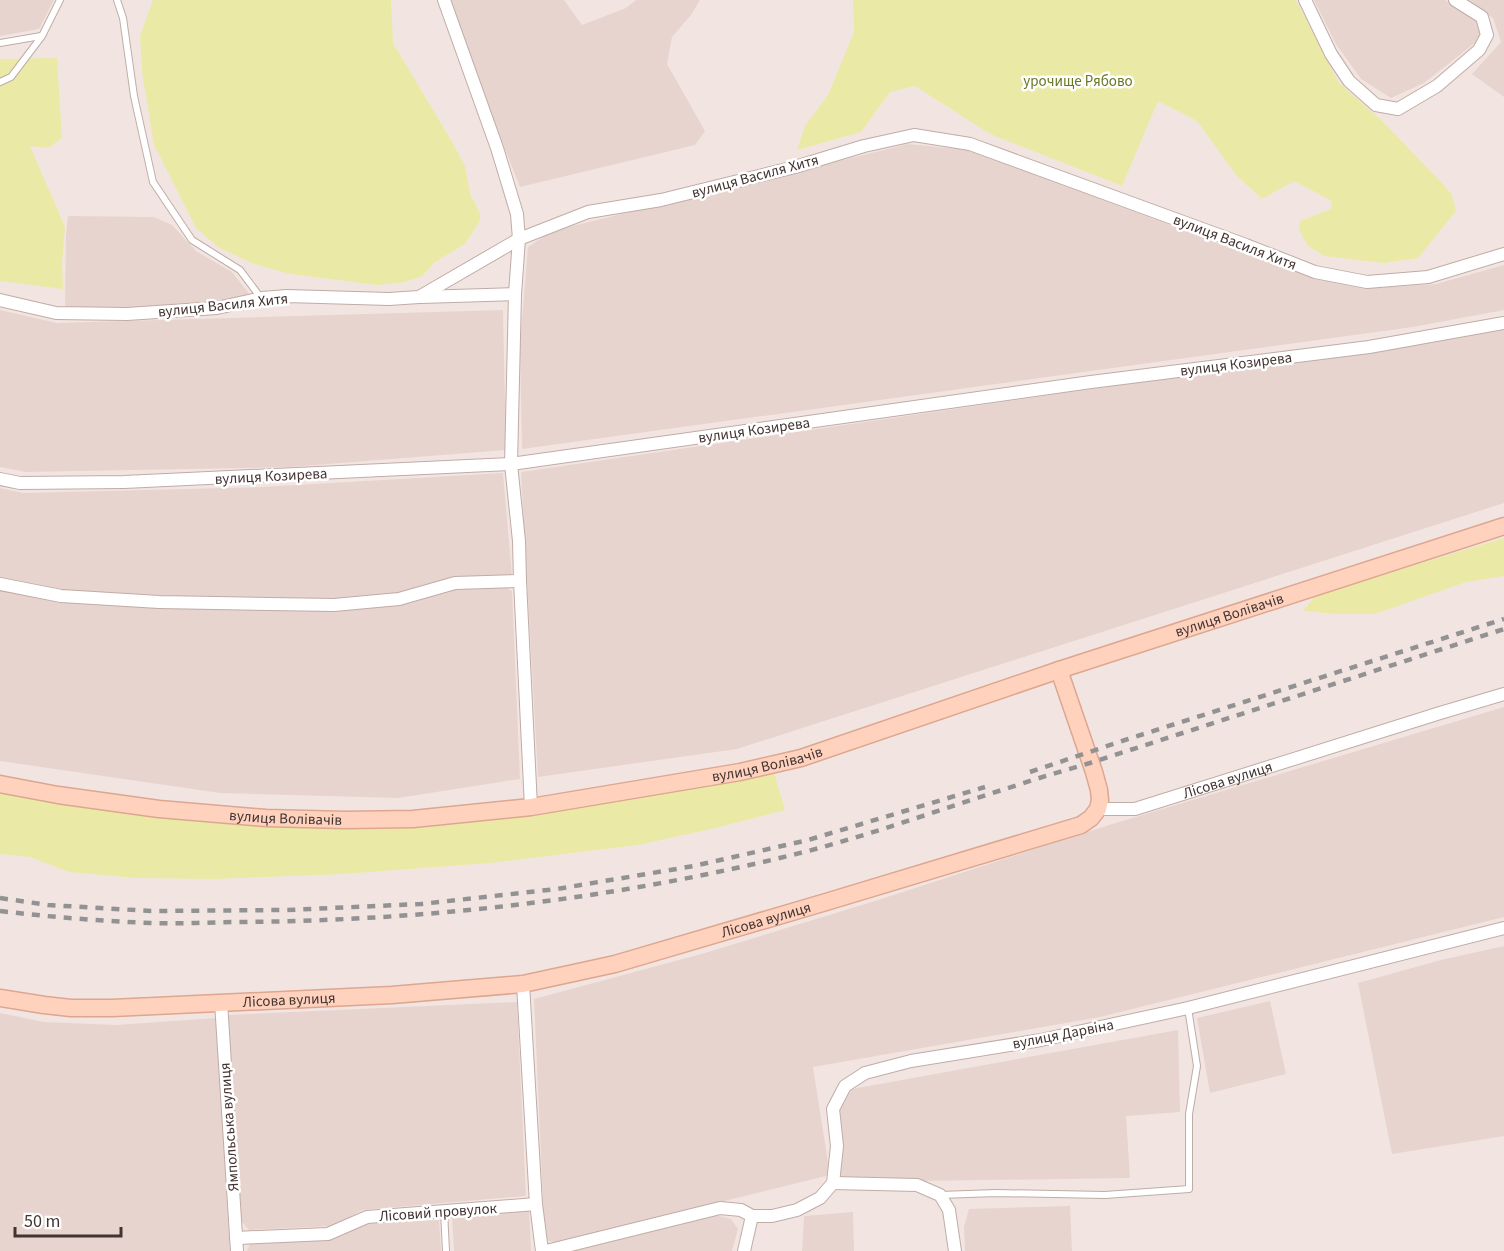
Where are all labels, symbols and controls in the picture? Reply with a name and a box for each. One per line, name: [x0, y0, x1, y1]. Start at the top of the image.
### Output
park label: урочище Рябово: [1023, 71, 1133, 92]
street label: вулиця Василя Хитя: [689, 149, 821, 204]
street label: вулиця Василя Хитя: [1170, 209, 1300, 276]
street label: вулиця Василя Хитя: [157, 288, 289, 323]
street label: вулиця Козирева: [1179, 347, 1293, 382]
street label: вулиця Козирева: [697, 412, 811, 449]
street label: вулиця Козирева: [214, 463, 328, 490]
street label: вулиця Волівачів: [1172, 588, 1287, 643]
street label: вулиця Волівачів: [710, 741, 826, 788]
street label: Лісова вулиця: [1180, 756, 1275, 804]
street label: вулиця Волівачів: [228, 805, 343, 831]
street label: Лісова вулиця: [719, 897, 814, 943]
street label: Лісова вулиця: [242, 988, 336, 1013]
street label: вулиця Дарвіна: [1011, 1014, 1116, 1055]
street label: Ямпольська вулиця: [215, 1062, 244, 1192]
street label: Лісовий провулок: [378, 1198, 498, 1227]
scale bar: [15, 1200, 122, 1238]
text: 50 m: [24, 1209, 60, 1234]

